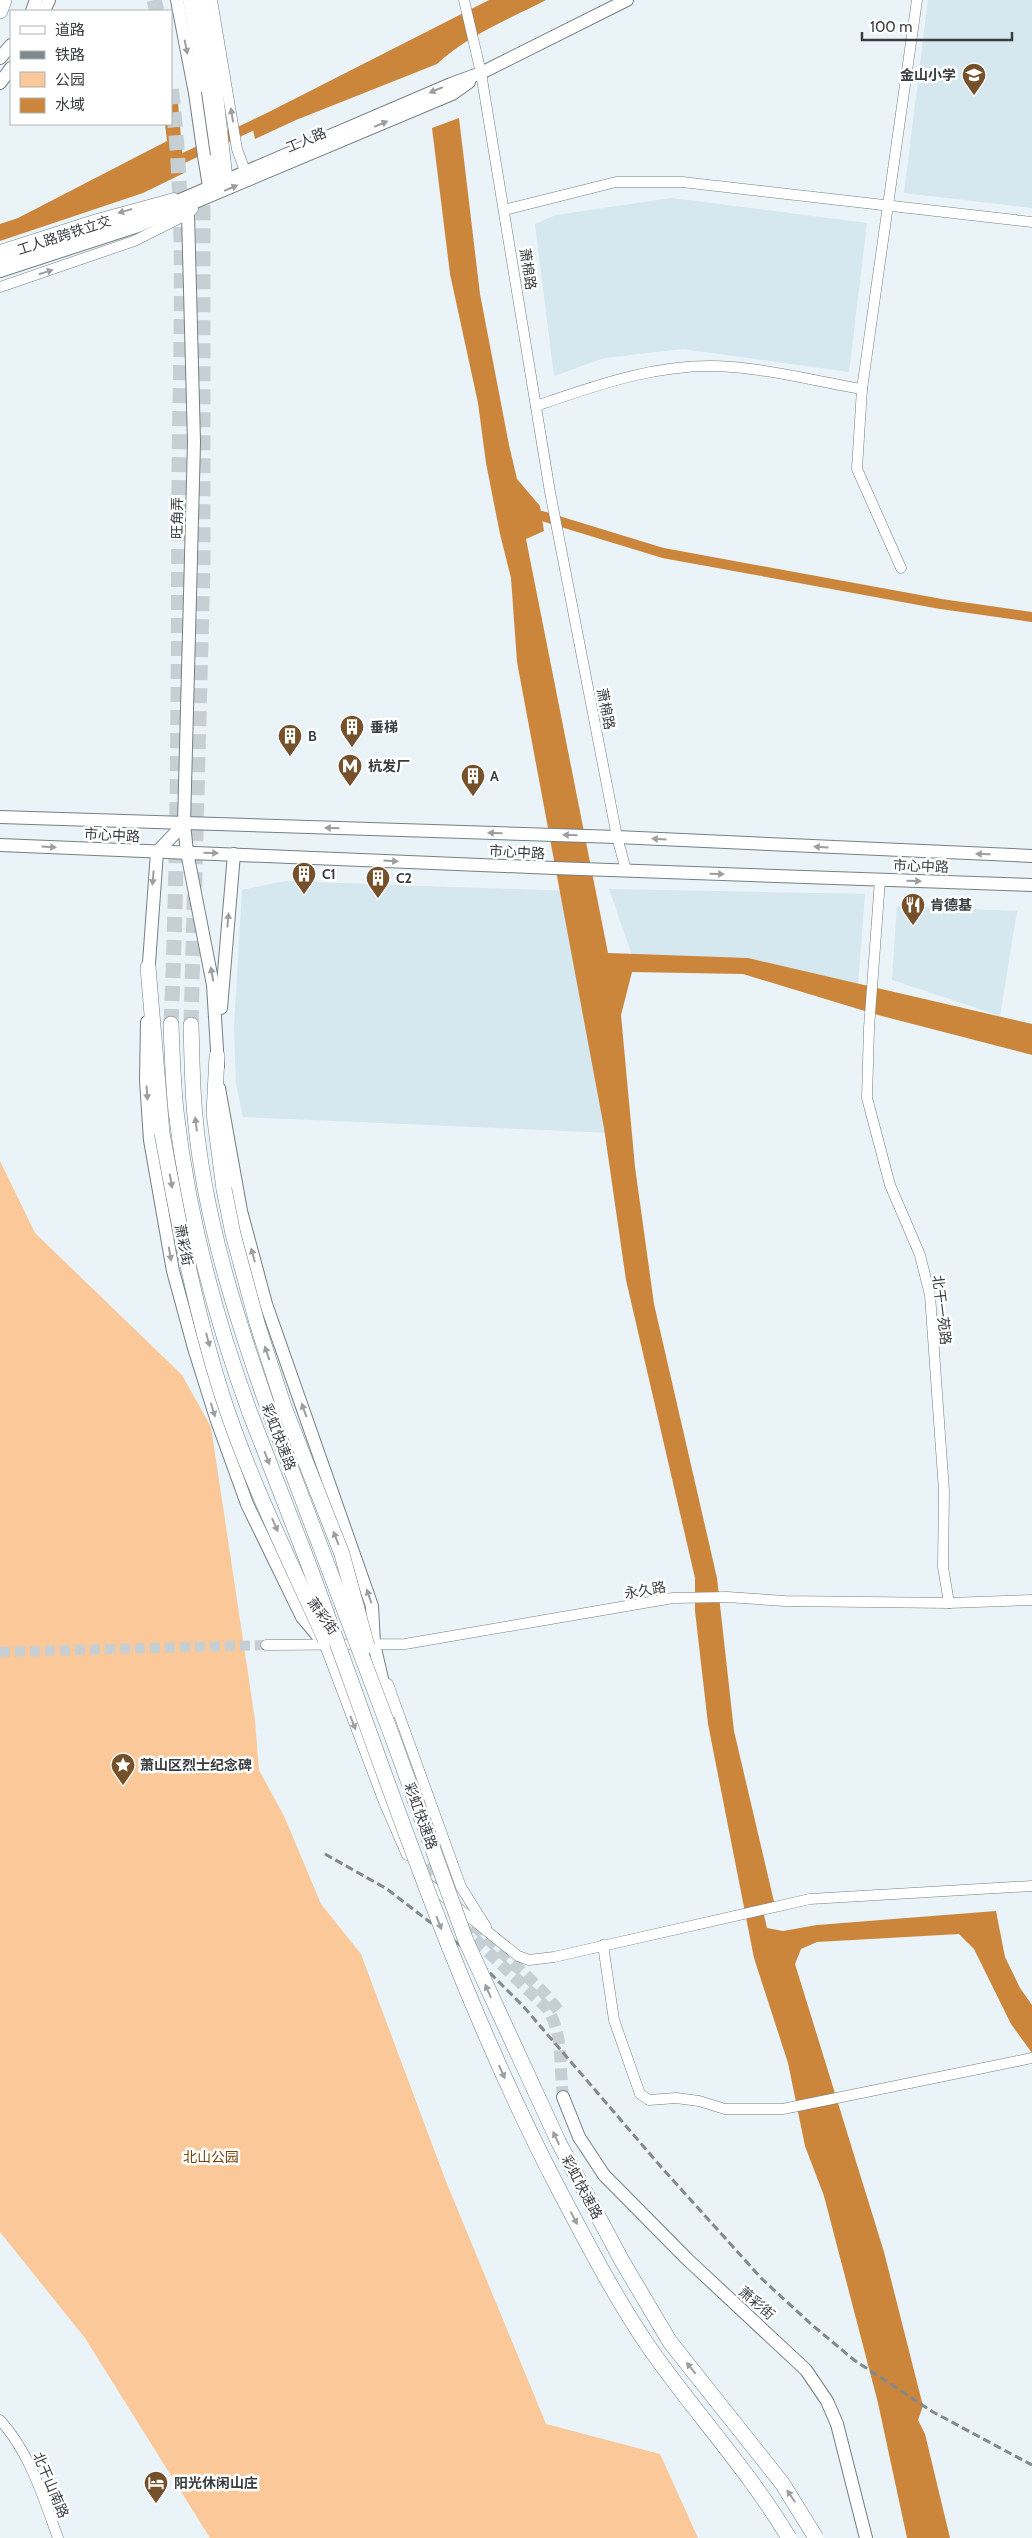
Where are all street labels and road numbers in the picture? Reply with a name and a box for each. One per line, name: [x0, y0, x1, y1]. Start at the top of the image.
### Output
street label: 工人路: [283, 124, 329, 156]
street label: 工人路跨铁立交: [15, 211, 113, 259]
street label: 萧棉路: [516, 247, 540, 291]
street label: 旺角弄: [168, 497, 186, 539]
street label: 萧棉路: [593, 687, 619, 731]
street label: 市心中路: [84, 825, 140, 845]
street label: 市心中路: [489, 842, 545, 862]
street label: 市心中路: [893, 856, 949, 876]
street label: 萧彩街: [171, 1223, 197, 1267]
street label: 北干一苑路: [929, 1274, 955, 1346]
street label: 彩虹快速路: [258, 1401, 300, 1473]
street label: 永久路: [623, 1577, 667, 1603]
street label: 萧彩街: [304, 1594, 342, 1638]
street label: 彩虹快速路: [401, 1780, 441, 1852]
street label: 彩虹快速路: [558, 2152, 606, 2222]
street label: 萧彩街: [735, 2282, 779, 2324]
street label: 北干山南路: [29, 2449, 73, 2521]

